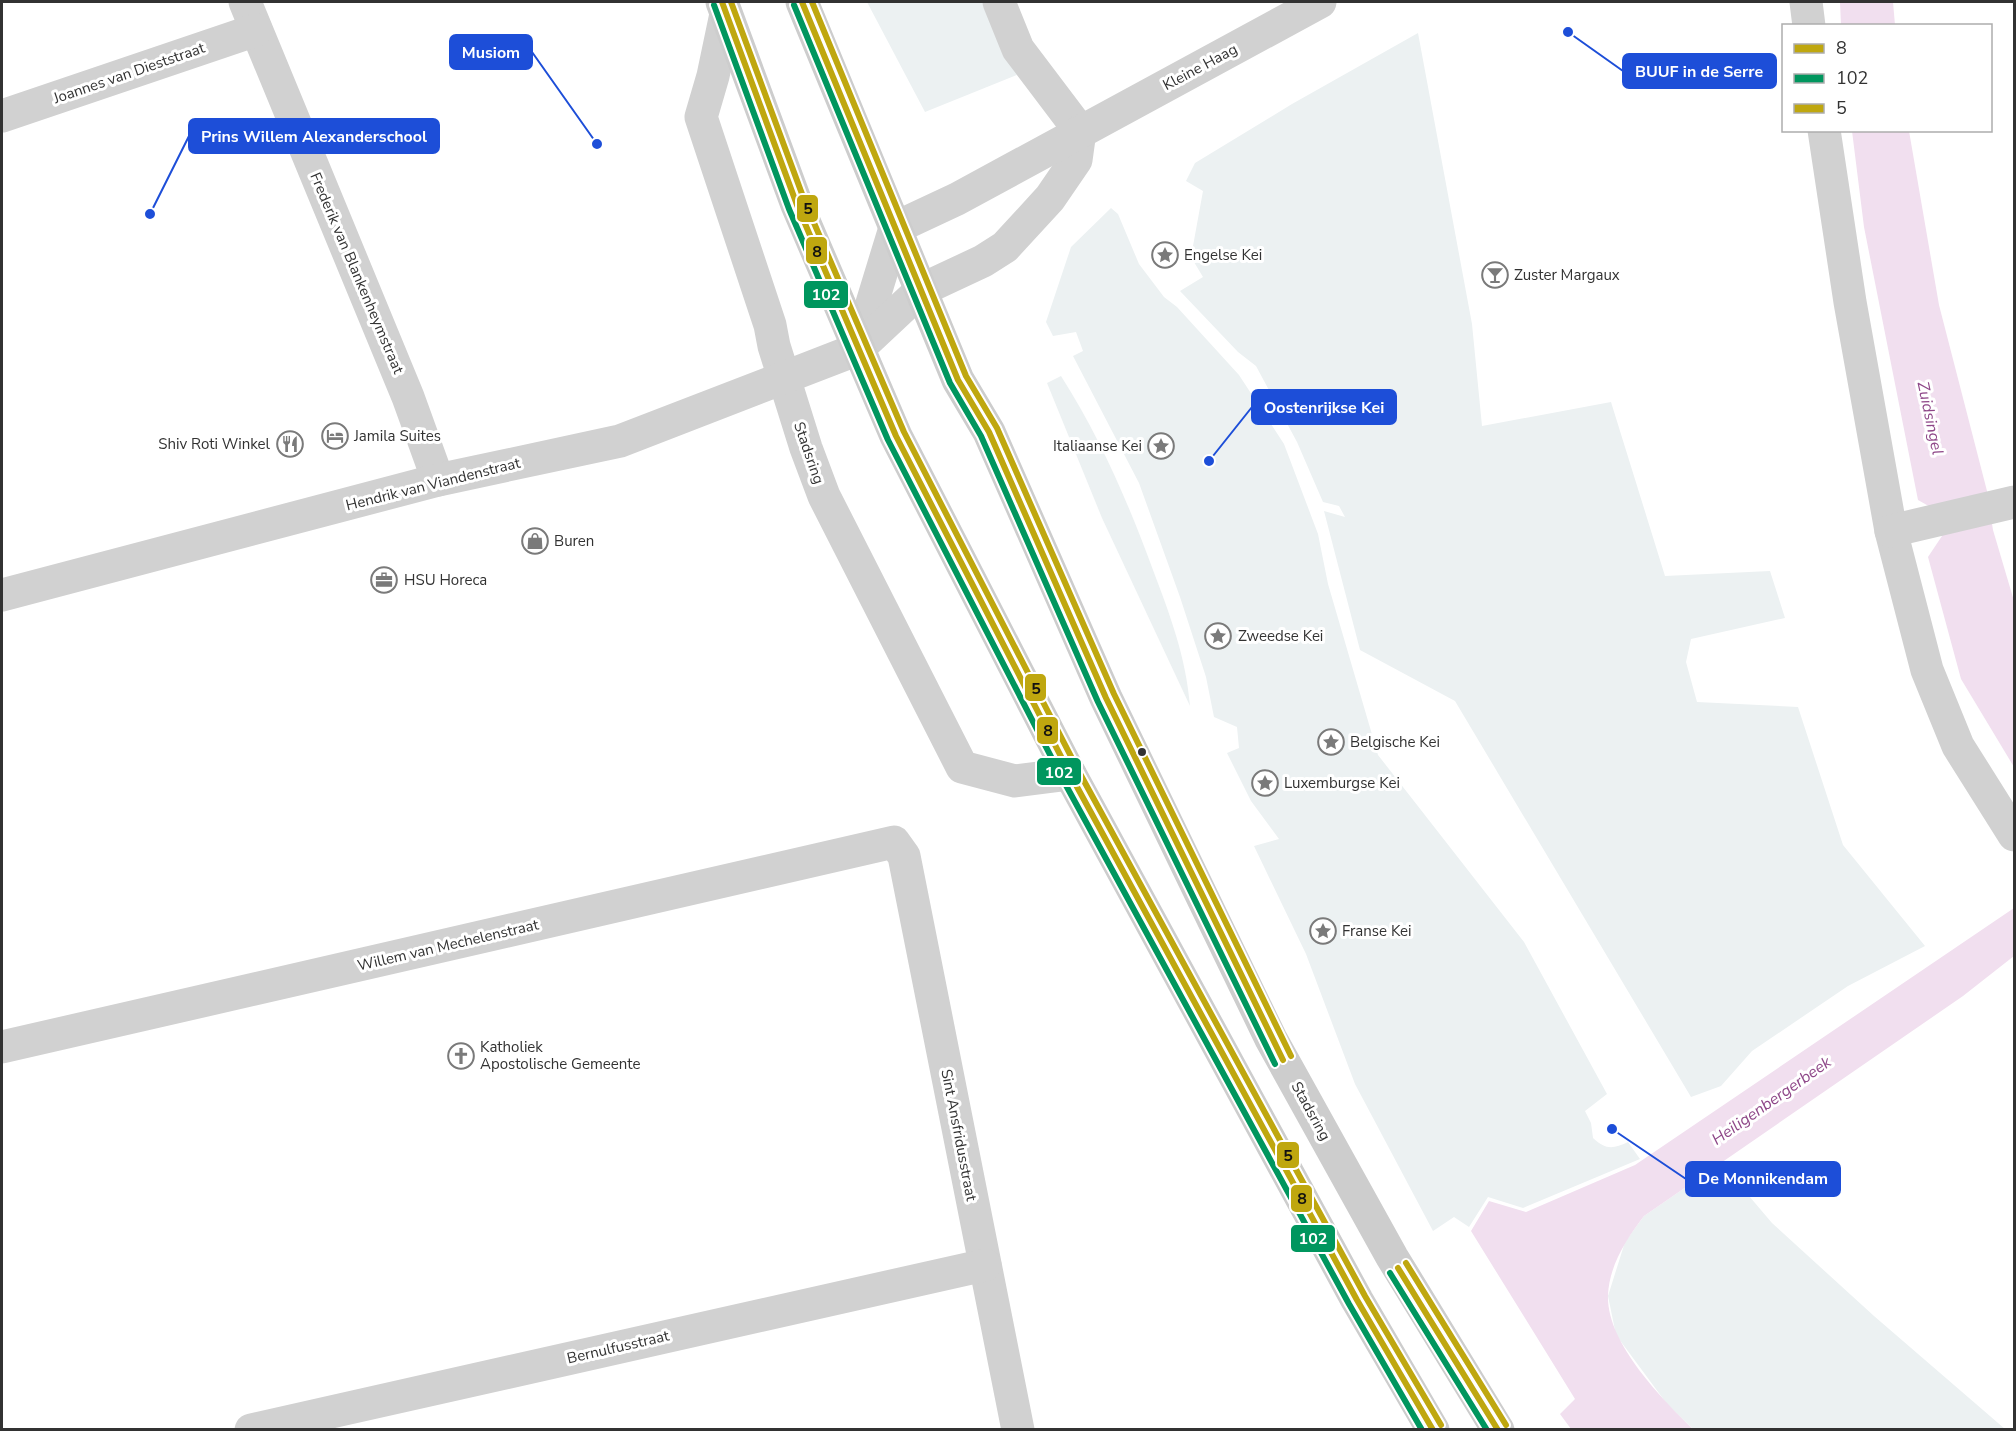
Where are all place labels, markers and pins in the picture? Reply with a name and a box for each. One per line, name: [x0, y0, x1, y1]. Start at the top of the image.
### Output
callout: Musiom: [450, 35, 532, 69]
callout: BUUF in de Serre: [1623, 54, 1776, 88]
callout: Prins Willem Alexanderschool: [189, 119, 439, 153]
place icon: Engelse Kei: [1150, 240, 1180, 270]
place label: Engelse Kei: [1184, 245, 1262, 265]
bar icon: Zuster Margaux: [1480, 260, 1510, 290]
place label: Zuster Margaux: [1514, 265, 1620, 285]
callout: Oostenrijkse Kei: [1252, 390, 1396, 424]
hotel icon: Jamila Suites: [320, 421, 350, 451]
place label: Jamila Suites: [353, 426, 441, 446]
restaurant icon: Shiv Roti Winkel: [275, 429, 305, 459]
place icon: Italiaanse Kei: [1146, 431, 1176, 461]
place label: Shiv Roti Winkel: [158, 434, 271, 454]
place label: Italiaanse Kei: [1053, 436, 1142, 456]
shop icon: Buren: [520, 526, 550, 556]
place label: Buren: [554, 531, 594, 551]
office icon: HSU Horeca: [369, 565, 399, 595]
place label: HSU Horeca: [404, 570, 487, 590]
place icon: Zweedse Kei: [1203, 621, 1233, 651]
place label: Zweedse Kei: [1238, 626, 1323, 646]
place icon: Belgische Kei: [1316, 727, 1346, 757]
place label: Belgische Kei: [1350, 732, 1440, 752]
unlabelled marker: [1136, 746, 1148, 758]
place icon: Luxemburgse Kei: [1250, 768, 1280, 798]
place label: Luxemburgse Kei: [1284, 773, 1400, 793]
place icon: Franse Kei: [1308, 916, 1338, 946]
place label: Franse Kei: [1342, 921, 1412, 941]
place label: Katholiek Apostolische Gemeente: [480, 1037, 640, 1074]
church icon: Katholiek Apostolische Gemeente: [446, 1041, 476, 1071]
callout: De Monnikendam: [1686, 1162, 1840, 1196]

